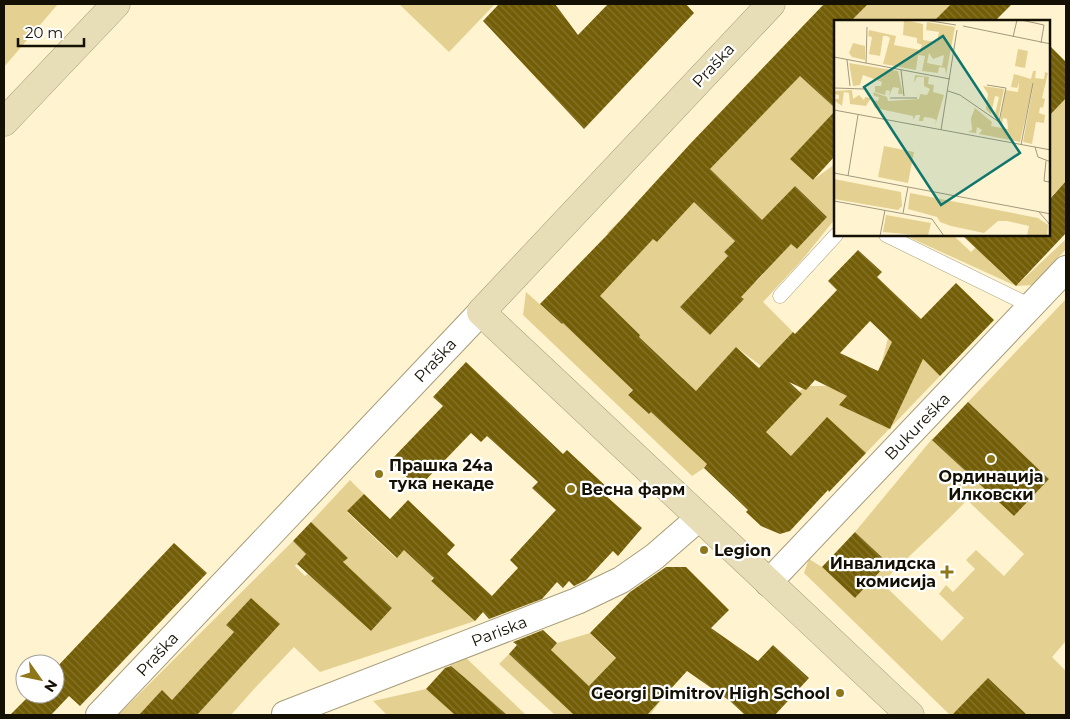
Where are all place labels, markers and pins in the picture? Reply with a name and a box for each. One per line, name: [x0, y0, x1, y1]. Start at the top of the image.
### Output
marker: Ординација Илковски: [985, 453, 997, 465]
place label: Прашка 24а тука некаде: [389, 456, 494, 493]
place label: Ординација Илковски: [939, 467, 1043, 504]
marker: Прашка 24а тука некаде: [373, 468, 385, 480]
place label: Весна фарм: [581, 480, 685, 499]
marker: Весна фарм: [565, 483, 577, 495]
place label: Legion: [714, 541, 771, 560]
marker: Legion: [698, 544, 710, 556]
place label: Инвалидска комисија: [830, 554, 936, 591]
marker: Инвалидска комисија: [940, 565, 954, 579]
place label: Georgi Dimitrov High School: [591, 684, 830, 703]
marker: Georgi Dimitrov High School: [834, 687, 846, 699]

